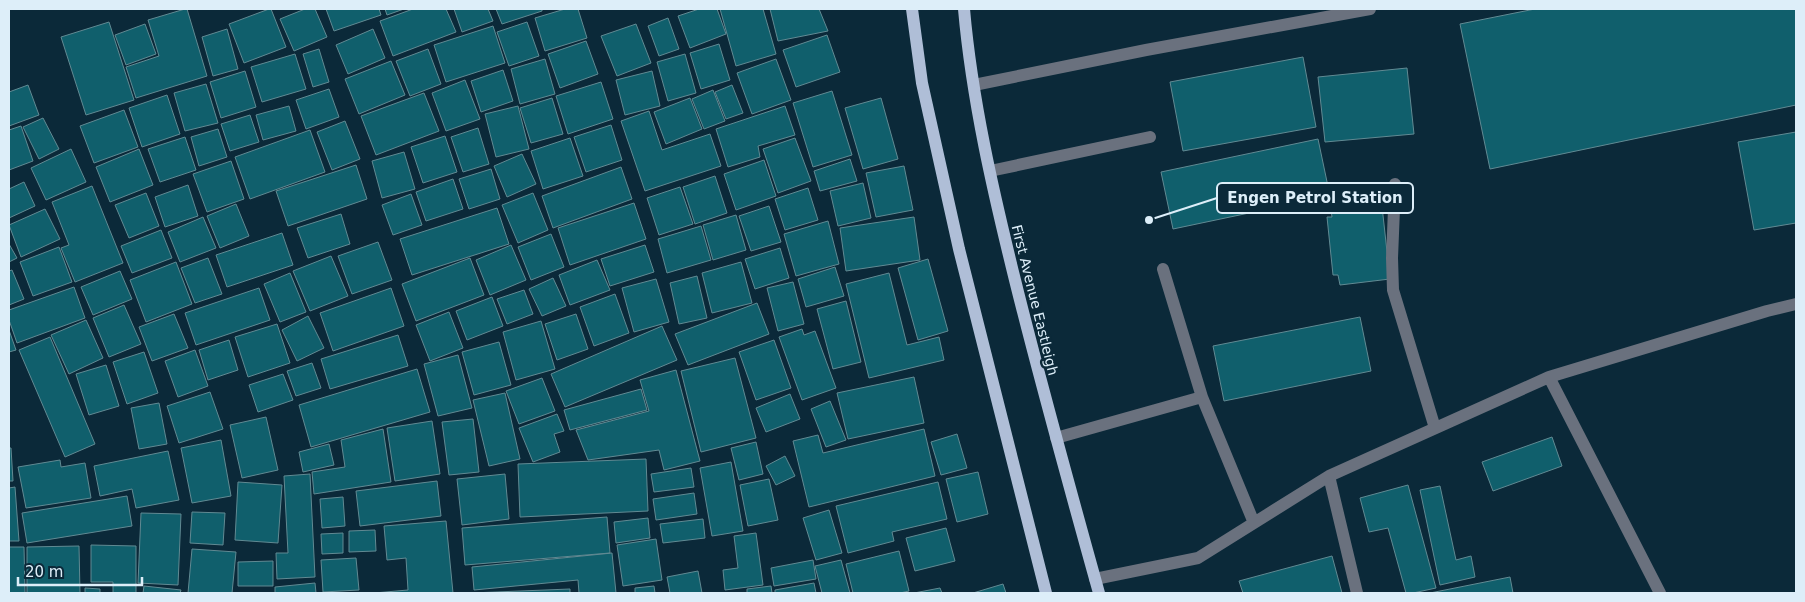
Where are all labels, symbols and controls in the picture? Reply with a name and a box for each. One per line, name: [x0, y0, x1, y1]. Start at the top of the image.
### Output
callout: Engen Petrol Station: [1217, 183, 1413, 213]
text: Engen Petrol Station: [1227, 189, 1403, 207]
street label: First Avenue Eastleigh: [1009, 223, 1061, 377]
scale bar: [18, 554, 141, 586]
text: 20 m: [25, 563, 63, 581]

